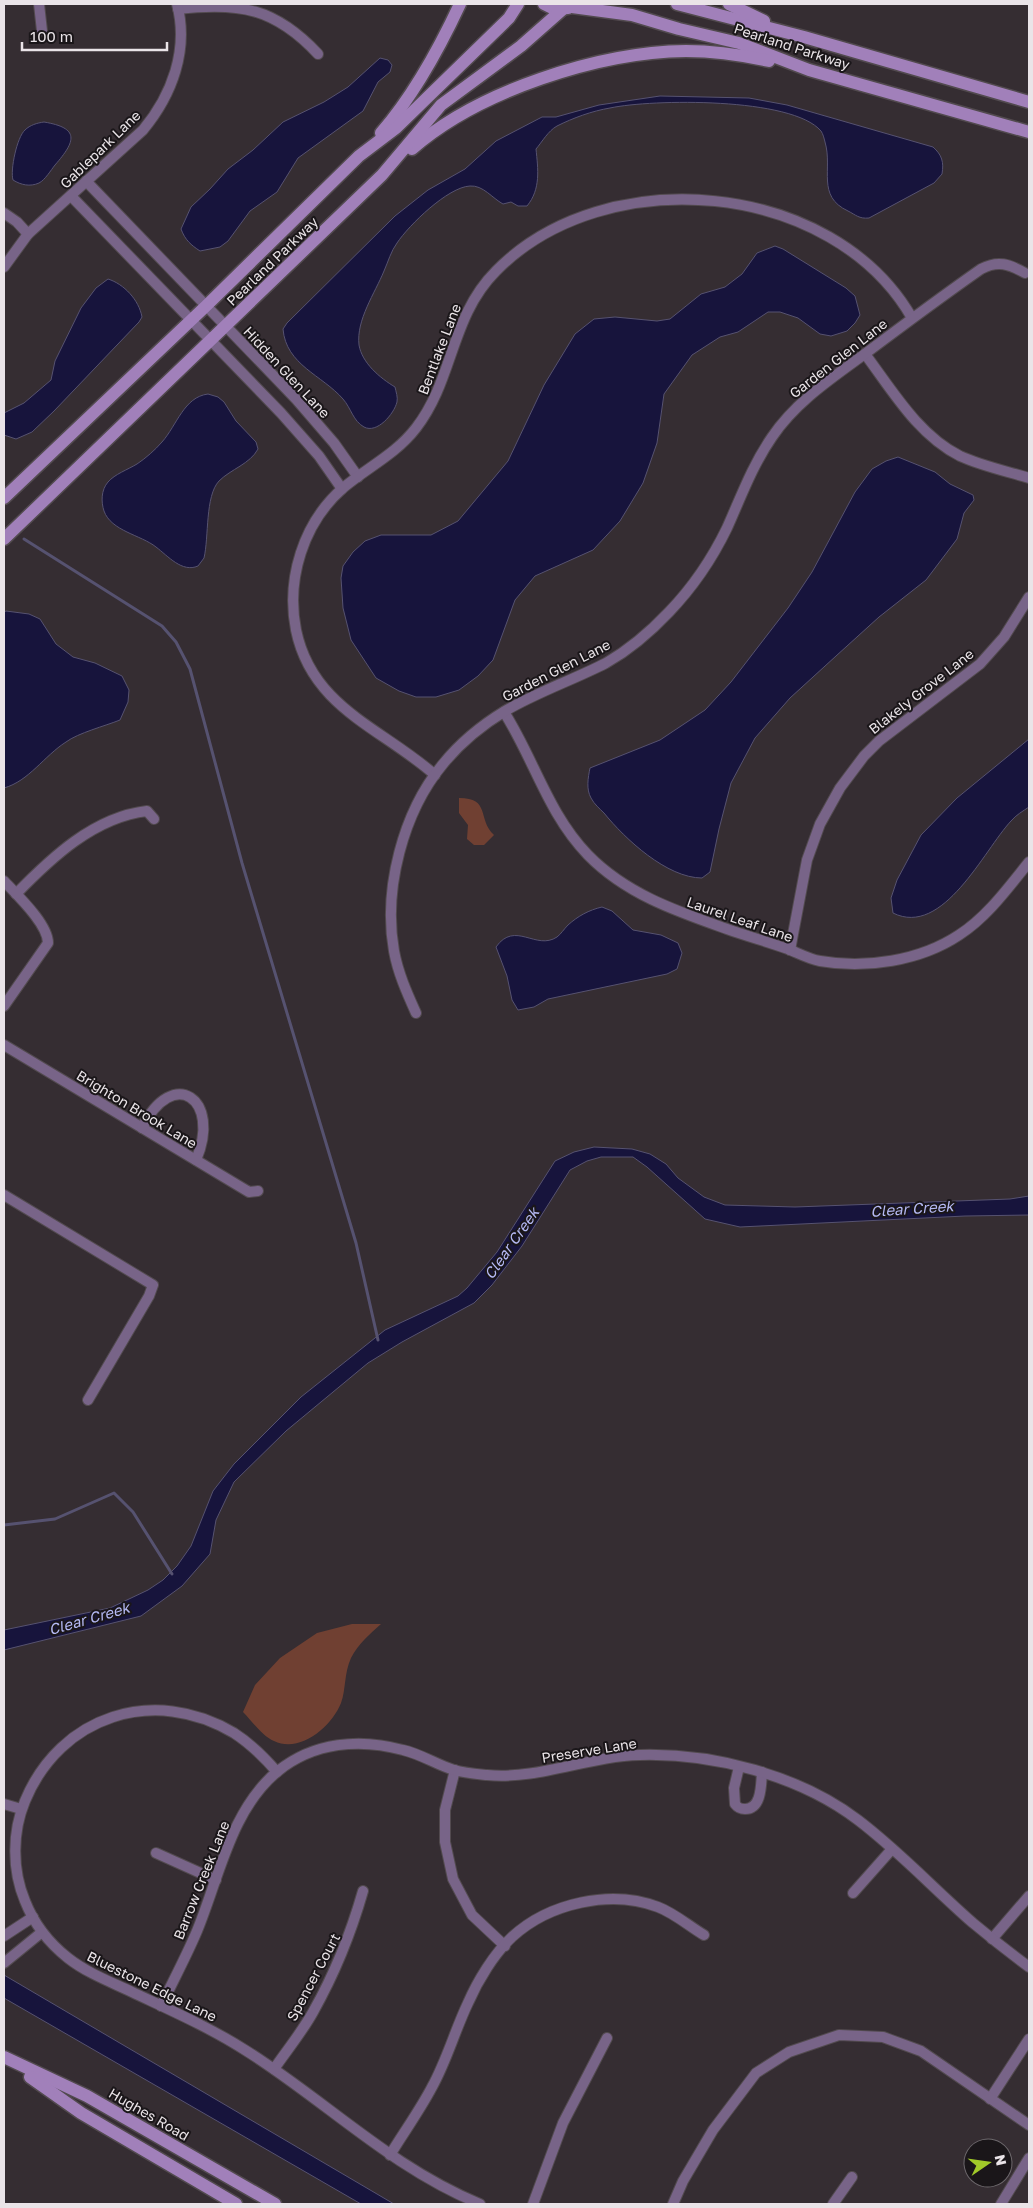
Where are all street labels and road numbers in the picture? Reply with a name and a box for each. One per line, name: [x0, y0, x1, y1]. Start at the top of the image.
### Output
street label: Pearland Parkway: [732, 19, 852, 73]
street label: Gablepark Lane: [56, 106, 144, 192]
street label: Pearland Parkway: [223, 213, 321, 309]
street label: Bentlake Lane: [414, 301, 464, 397]
street label: Garden Glen Lane: [786, 315, 890, 401]
street label: Hidden Glen Lane: [240, 323, 334, 421]
street label: Garden Glen Lane: [499, 635, 613, 705]
street label: Blakely Grove Lane: [865, 645, 977, 737]
street label: Laurel Leaf Lane: [685, 893, 795, 945]
street label: Brighton Brook Lane: [74, 1066, 200, 1152]
street label: Preserve Lane: [540, 1734, 638, 1766]
street label: Barrow Creek Lane: [169, 1818, 233, 1942]
street label: Spencer Court: [283, 1930, 343, 2024]
street label: Bluestone Edge Lane: [84, 1947, 220, 2025]
street label: Hughes Road: [106, 2084, 192, 2144]

